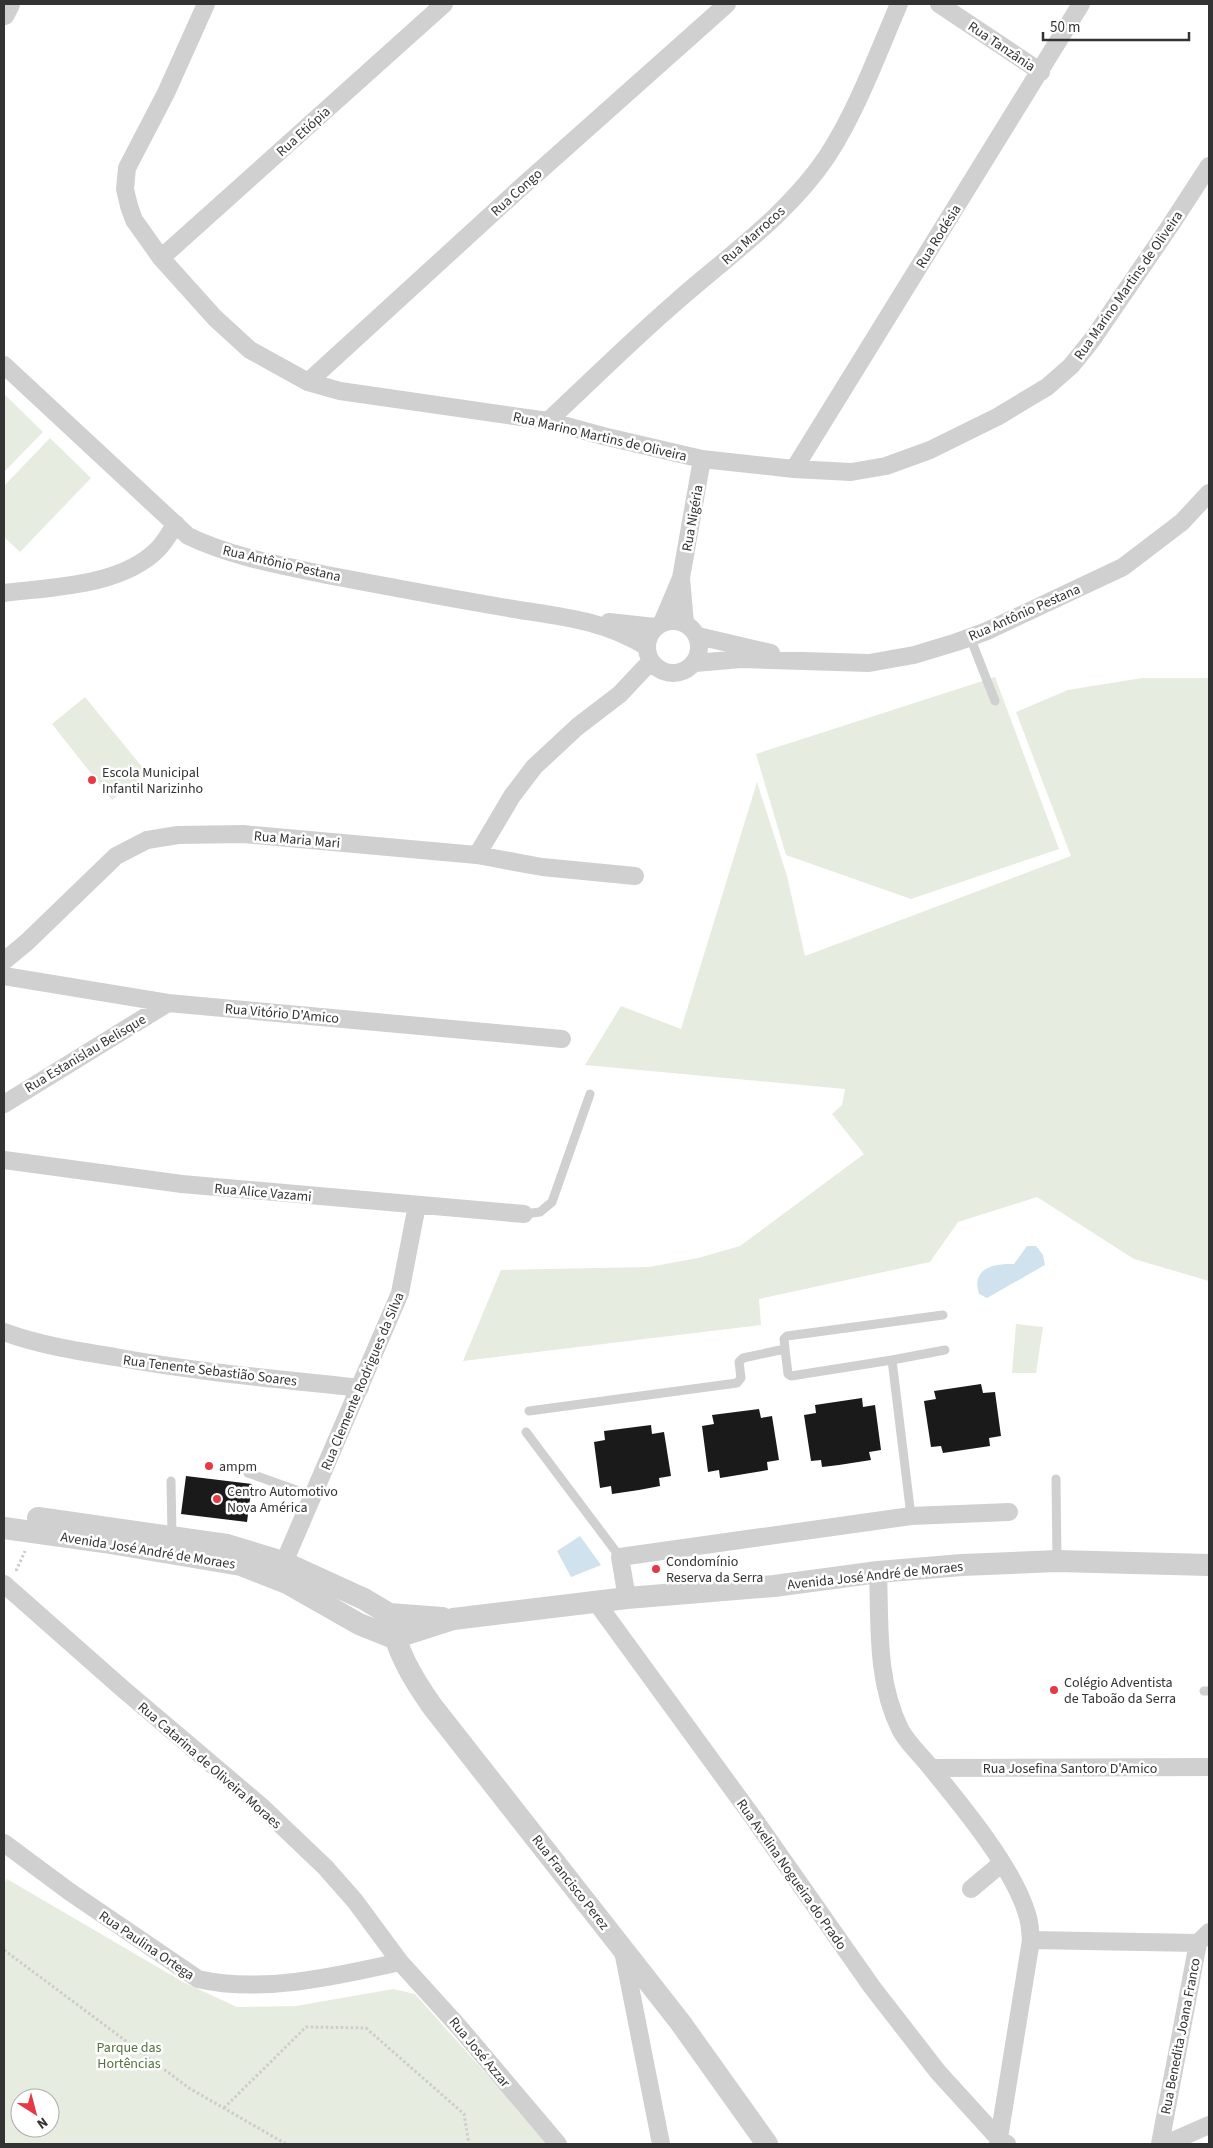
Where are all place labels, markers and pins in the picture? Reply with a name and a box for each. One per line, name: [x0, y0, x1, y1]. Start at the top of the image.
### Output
place label: Escola Municipal Infantil Narizinho: [102, 763, 203, 799]
marker: Escola Municipal Infantil Narizinho: [86, 774, 98, 786]
place label: ampm: [219, 1457, 257, 1477]
marker: ampm: [203, 1460, 215, 1472]
place label: Centro Automotivo Nova América: [227, 1482, 338, 1518]
marker: Centro Automotivo Nova América: [211, 1493, 223, 1505]
place label: Condomínio Reserva da Serra: [666, 1552, 763, 1588]
marker: Condomínio Reserva da Serra: [650, 1563, 662, 1575]
place label: Colégio Adventista de Taboão da Serra: [1064, 1673, 1176, 1709]
marker: Colégio Adventista de Taboão da Serra: [1048, 1684, 1060, 1696]

